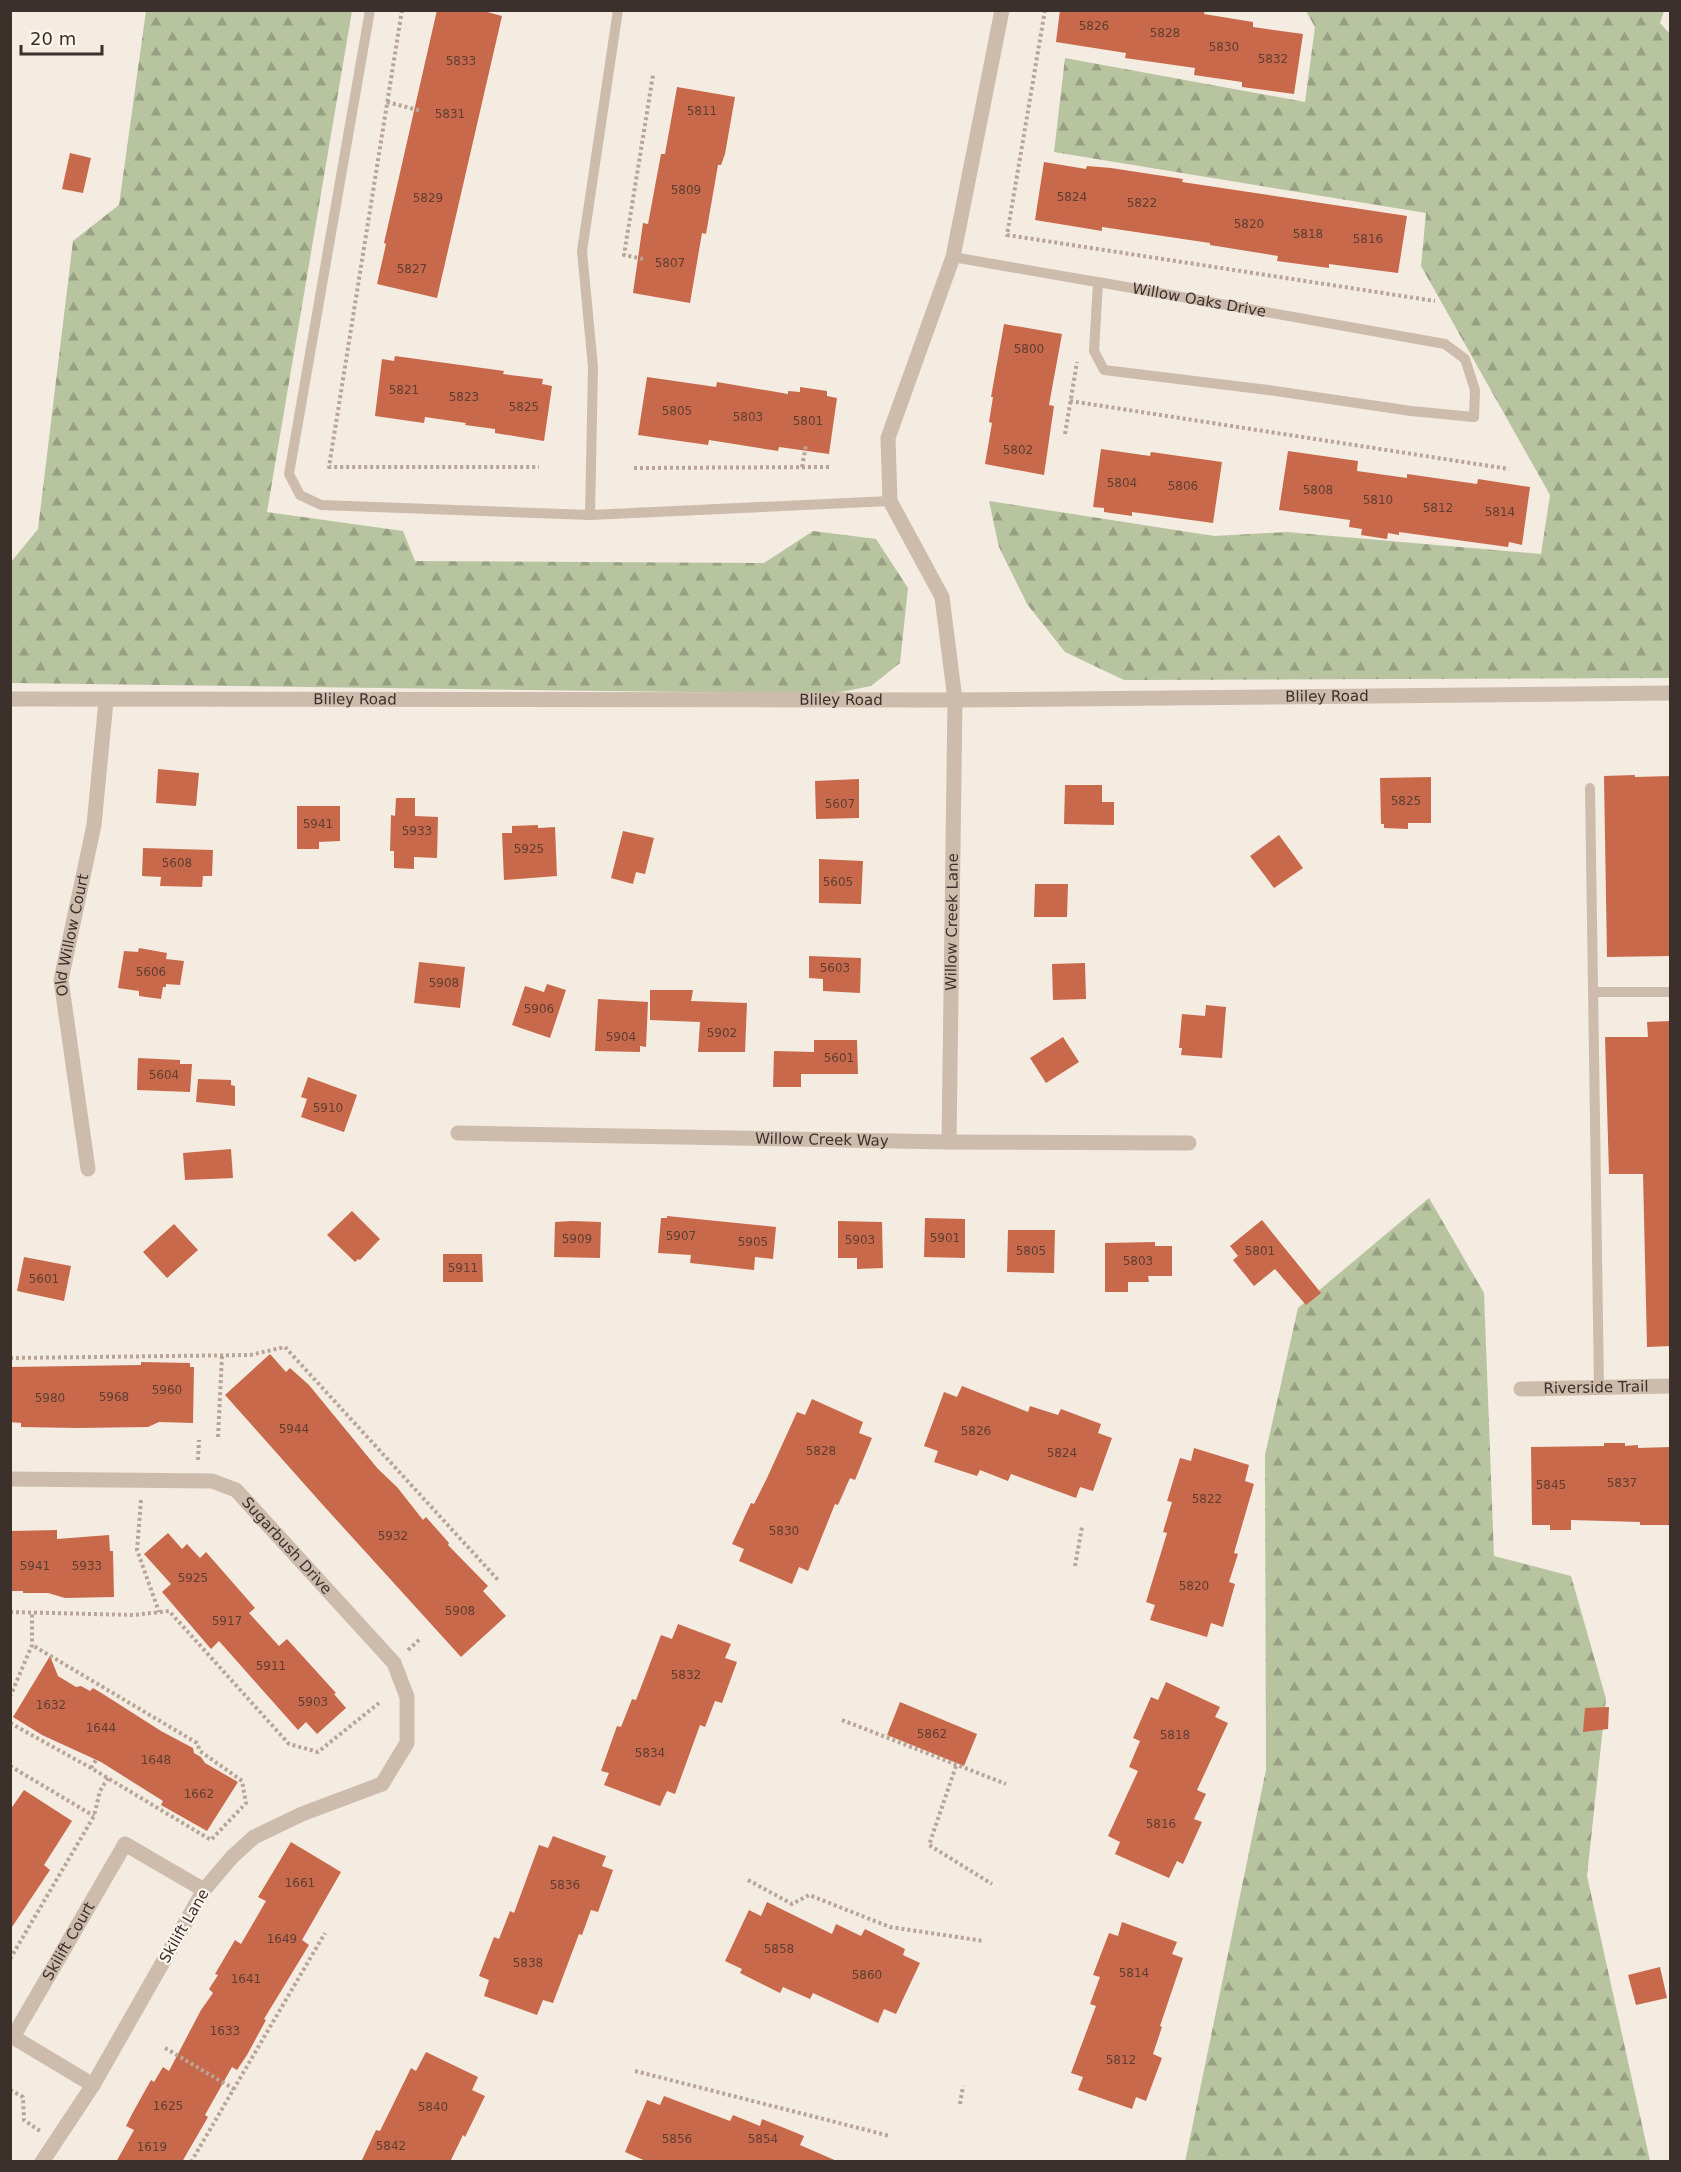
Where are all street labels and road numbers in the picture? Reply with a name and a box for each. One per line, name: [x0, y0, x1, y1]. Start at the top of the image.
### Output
street label: Willow Oaks Drive: [1131, 279, 1268, 321]
street label: Bliley Road: [1285, 687, 1369, 706]
street label: Bliley Road: [313, 690, 397, 708]
street label: Bliley Road: [799, 691, 883, 709]
street label: Willow Creek Lane: [942, 853, 962, 991]
street label: Old Willow Court: [52, 872, 92, 997]
street label: Willow Creek Way: [755, 1129, 889, 1150]
street label: Riverside Trail: [1543, 1377, 1649, 1398]
street label: Sugarbush Drive: [238, 1493, 336, 1598]
street label: Skilift Lane: [156, 1886, 212, 1966]
street label: Skilift Court: [39, 1899, 98, 1984]

